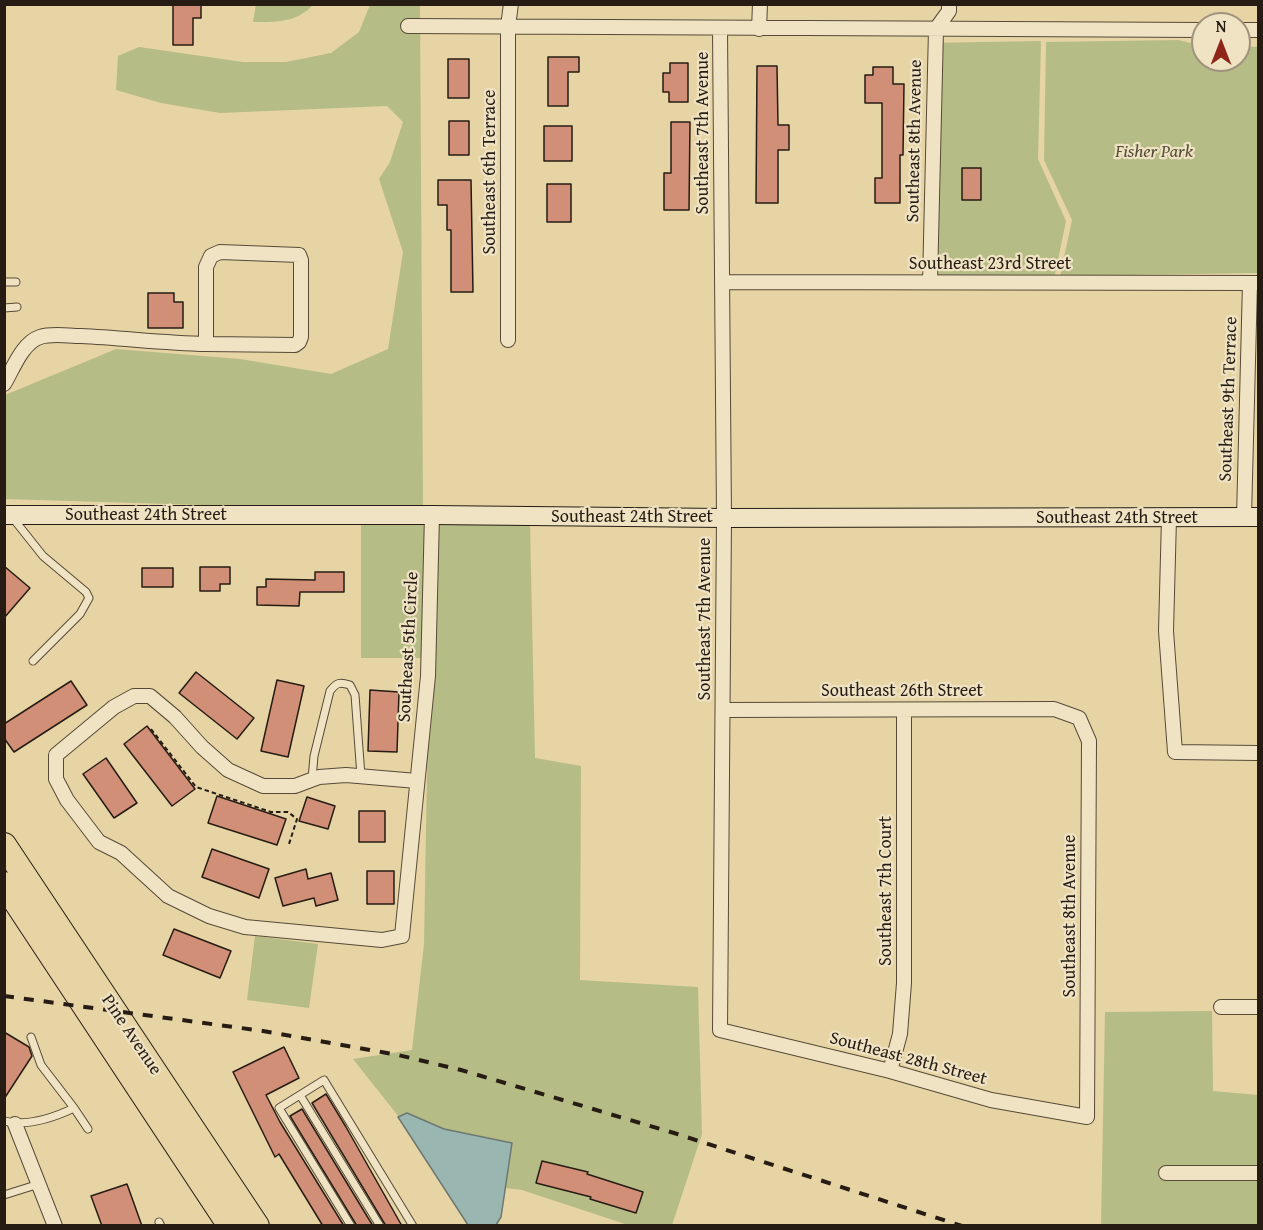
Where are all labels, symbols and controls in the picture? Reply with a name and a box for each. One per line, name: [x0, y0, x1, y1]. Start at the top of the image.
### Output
north arrow: [1191, 12, 1251, 72]
text: N: [1216, 14, 1226, 38]
street label: Southeast 7th Avenue: [692, 52, 714, 214]
street label: Southeast 8th Avenue: [903, 59, 927, 223]
street label: Southeast 6th Terrace: [479, 89, 501, 255]
park label: Fisher Park: [1115, 141, 1193, 163]
street label: Southeast 23rd Street: [909, 253, 1071, 275]
street label: Southeast 9th Terrace: [1215, 316, 1243, 482]
street label: Southeast 24th Street: [65, 504, 227, 526]
street label: Southeast 24th Street: [551, 506, 713, 528]
street label: Southeast 24th Street: [1036, 507, 1198, 529]
street label: Southeast 7th Avenue: [694, 538, 716, 700]
street label: Southeast 5th Circle: [394, 571, 424, 723]
street label: Southeast 26th Street: [821, 680, 983, 702]
street label: Southeast 7th Court: [875, 816, 897, 966]
street label: Southeast 8th Avenue: [1059, 835, 1081, 997]
street label: Pine Avenue: [96, 991, 166, 1079]
street label: Southeast 28th Street: [827, 1028, 989, 1090]

